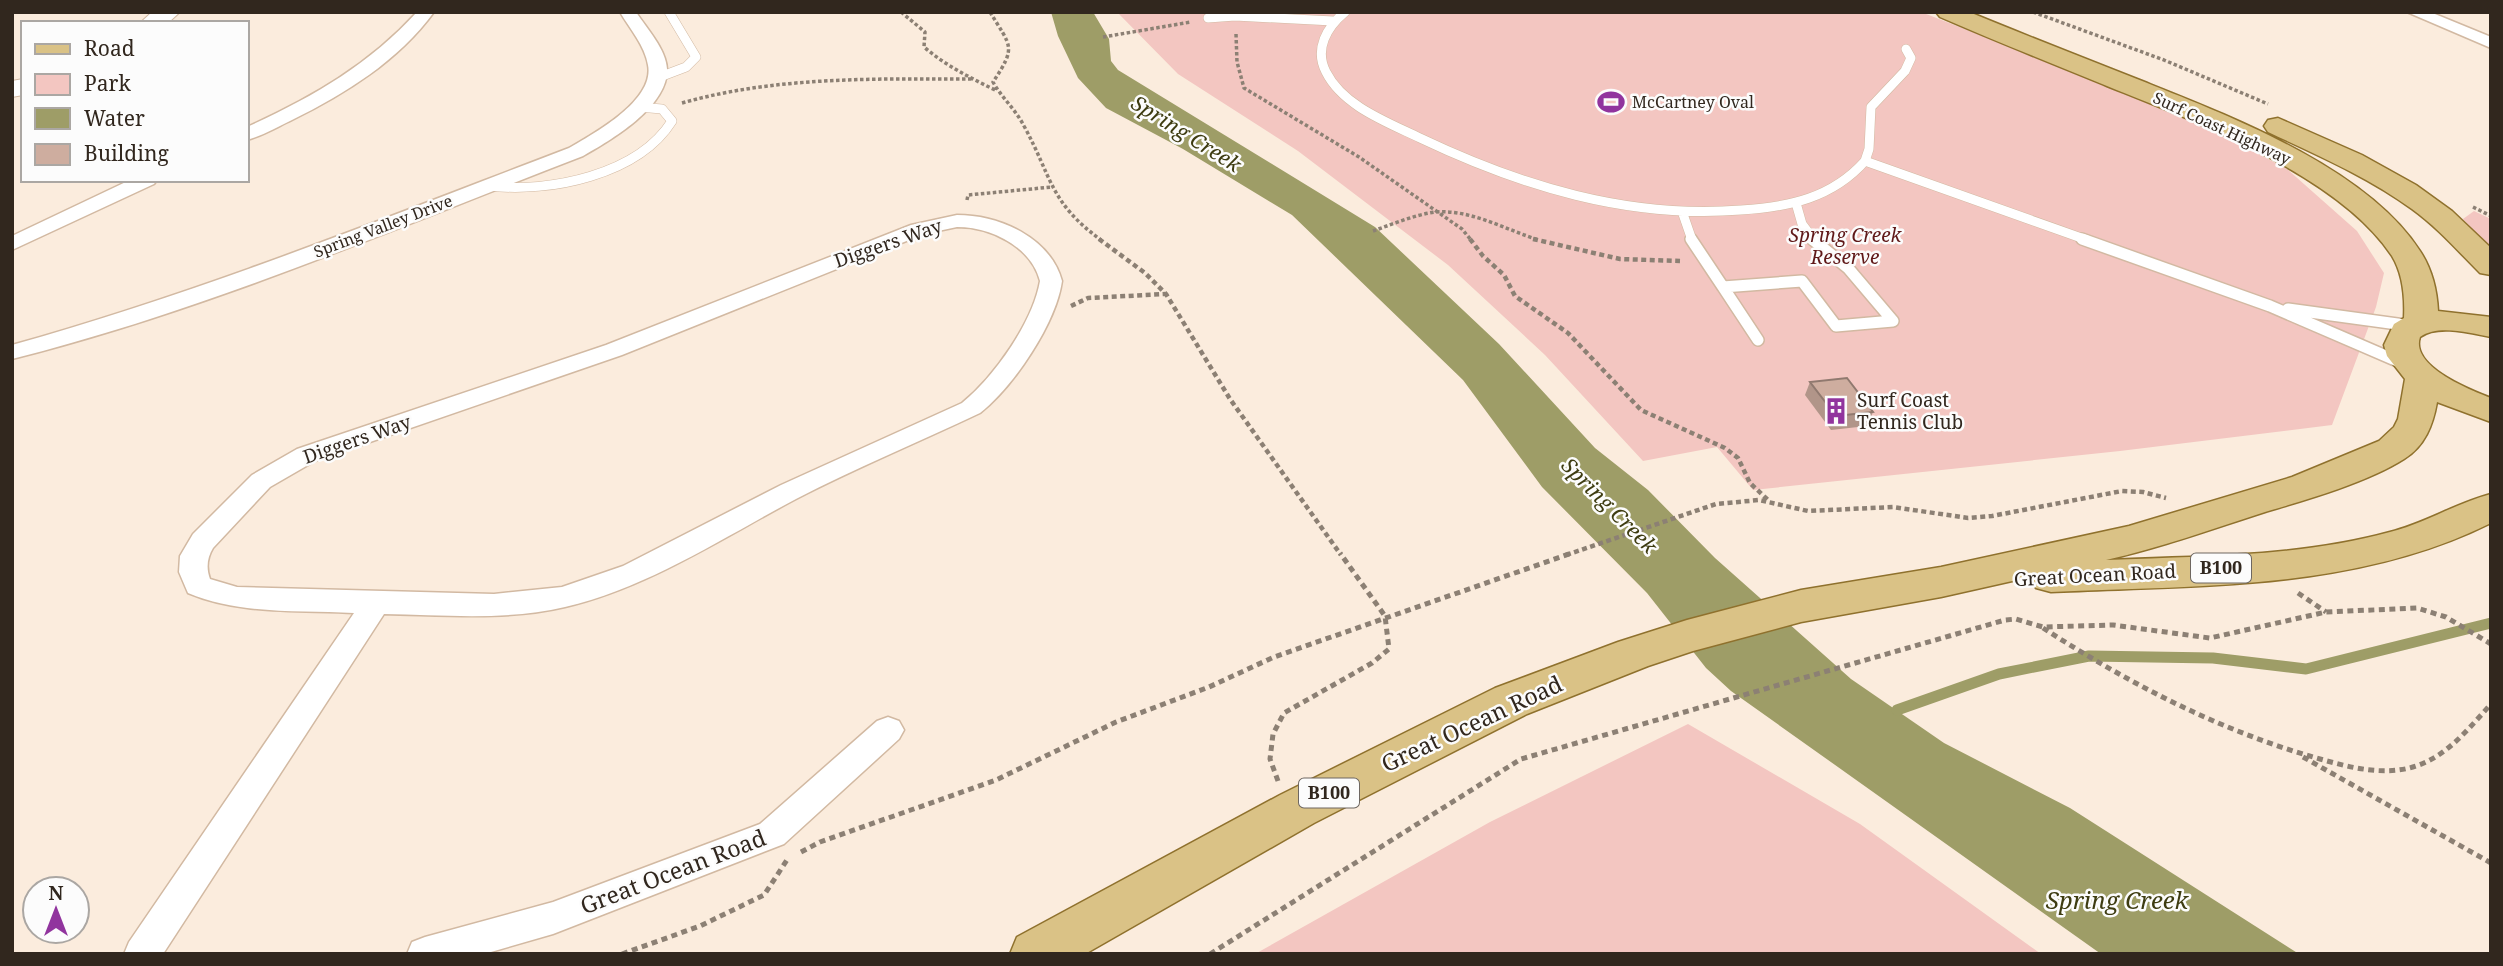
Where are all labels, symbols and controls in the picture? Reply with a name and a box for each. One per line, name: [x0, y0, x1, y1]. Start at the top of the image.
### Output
legend: [21, 21, 248, 182]
text: Road: [84, 34, 135, 62]
text: Park: [84, 69, 131, 97]
street label: Surf Coast Highway: [2150, 86, 2295, 170]
sports icon: McCartney Oval: [1596, 87, 1626, 117]
water label: Spring Creek: [1126, 88, 1248, 179]
place label: McCartney Oval: [1632, 91, 1754, 113]
text: Water: [84, 104, 145, 132]
text: Building: [84, 139, 169, 167]
street label: Spring Valley Drive: [310, 189, 456, 263]
street label: Diggers Way: [831, 212, 946, 274]
park label: Spring Creek Reserve: [1789, 222, 1903, 270]
place label: Surf Coast Tennis Club: [1857, 387, 1963, 435]
building icon: Surf Coast Tennis Club: [1821, 396, 1851, 426]
street label: Diggers Way: [300, 408, 415, 470]
water label: Spring Creek: [1556, 451, 1664, 560]
road number: B100: [2191, 554, 2251, 582]
street label: Great Ocean Road: [2013, 558, 2177, 592]
street label: Great Ocean Road: [1376, 667, 1567, 779]
road number: B100: [1299, 778, 1359, 808]
street label: Great Ocean Road: [575, 821, 770, 921]
north arrow: [21, 875, 91, 945]
text: N: [49, 880, 64, 906]
water label: Spring Creek: [2046, 883, 2190, 916]

